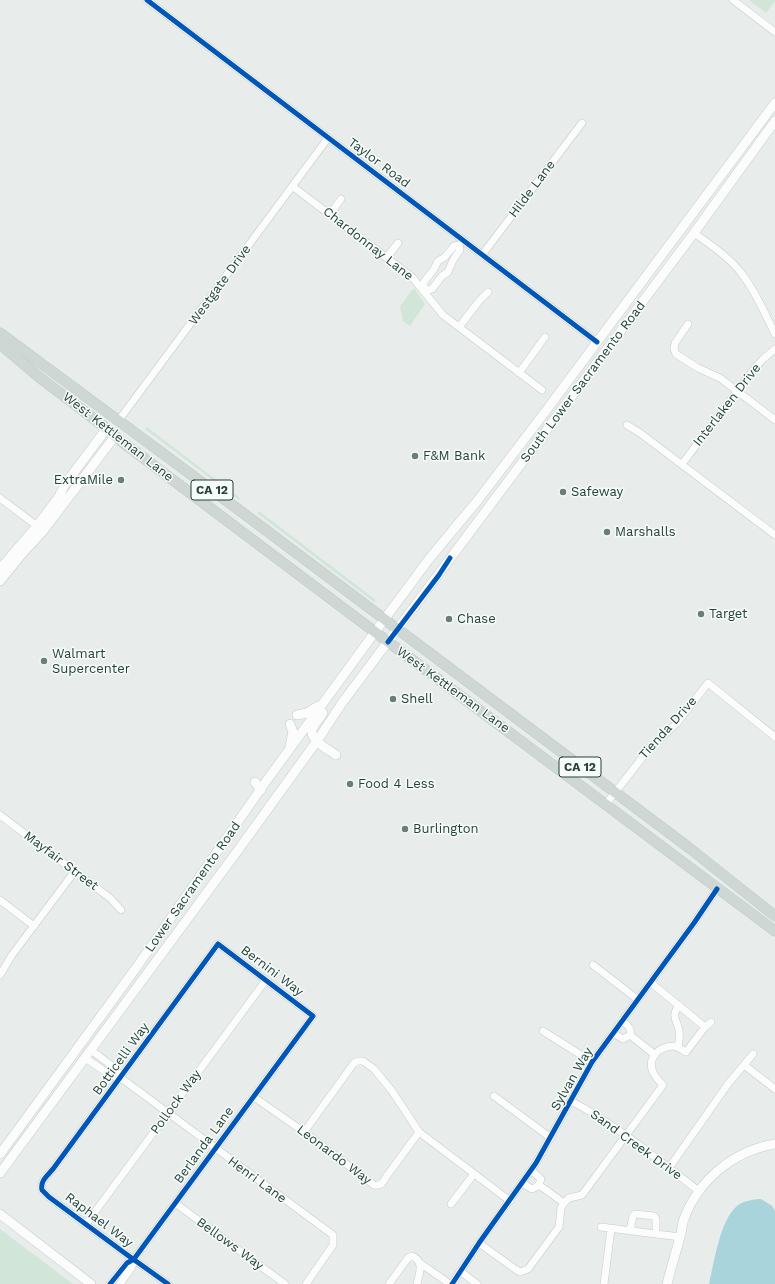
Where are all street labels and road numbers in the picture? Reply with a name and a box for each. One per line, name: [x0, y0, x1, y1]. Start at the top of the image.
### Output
street label: Taylor Road: [345, 135, 413, 191]
street label: Hilde Lane: [505, 157, 559, 221]
street label: Chardonnay Lane: [320, 204, 416, 284]
street label: Westgate Drive: [186, 242, 254, 328]
street label: South Lower Sacramento Road: [517, 298, 649, 466]
street label: Interlaken Drive: [690, 360, 764, 450]
street label: West Kettleman Lane: [60, 389, 176, 485]
road number: CA 12: [191, 480, 233, 500]
street label: West Kettleman Lane: [393, 644, 513, 736]
street label: Tienda Drive: [636, 693, 700, 763]
road number: CA 12: [559, 757, 601, 777]
street label: Lower Sacramento Road: [142, 819, 244, 955]
street label: Mayfair Street: [21, 828, 101, 894]
street label: Bernini Way: [238, 942, 306, 1000]
street label: Botticelli Way: [89, 1020, 153, 1098]
street label: Sylvan Way: [548, 1045, 596, 1113]
street label: Pollock Way: [147, 1067, 205, 1137]
street label: Berlanda Lane: [171, 1103, 237, 1187]
street label: Sand Creek Drive: [587, 1107, 685, 1183]
street label: Leonardo Way: [294, 1122, 374, 1188]
street label: Henri Lane: [225, 1153, 289, 1207]
street label: Raphael Way: [62, 1189, 136, 1251]
street label: Bellows Way: [193, 1214, 267, 1274]

